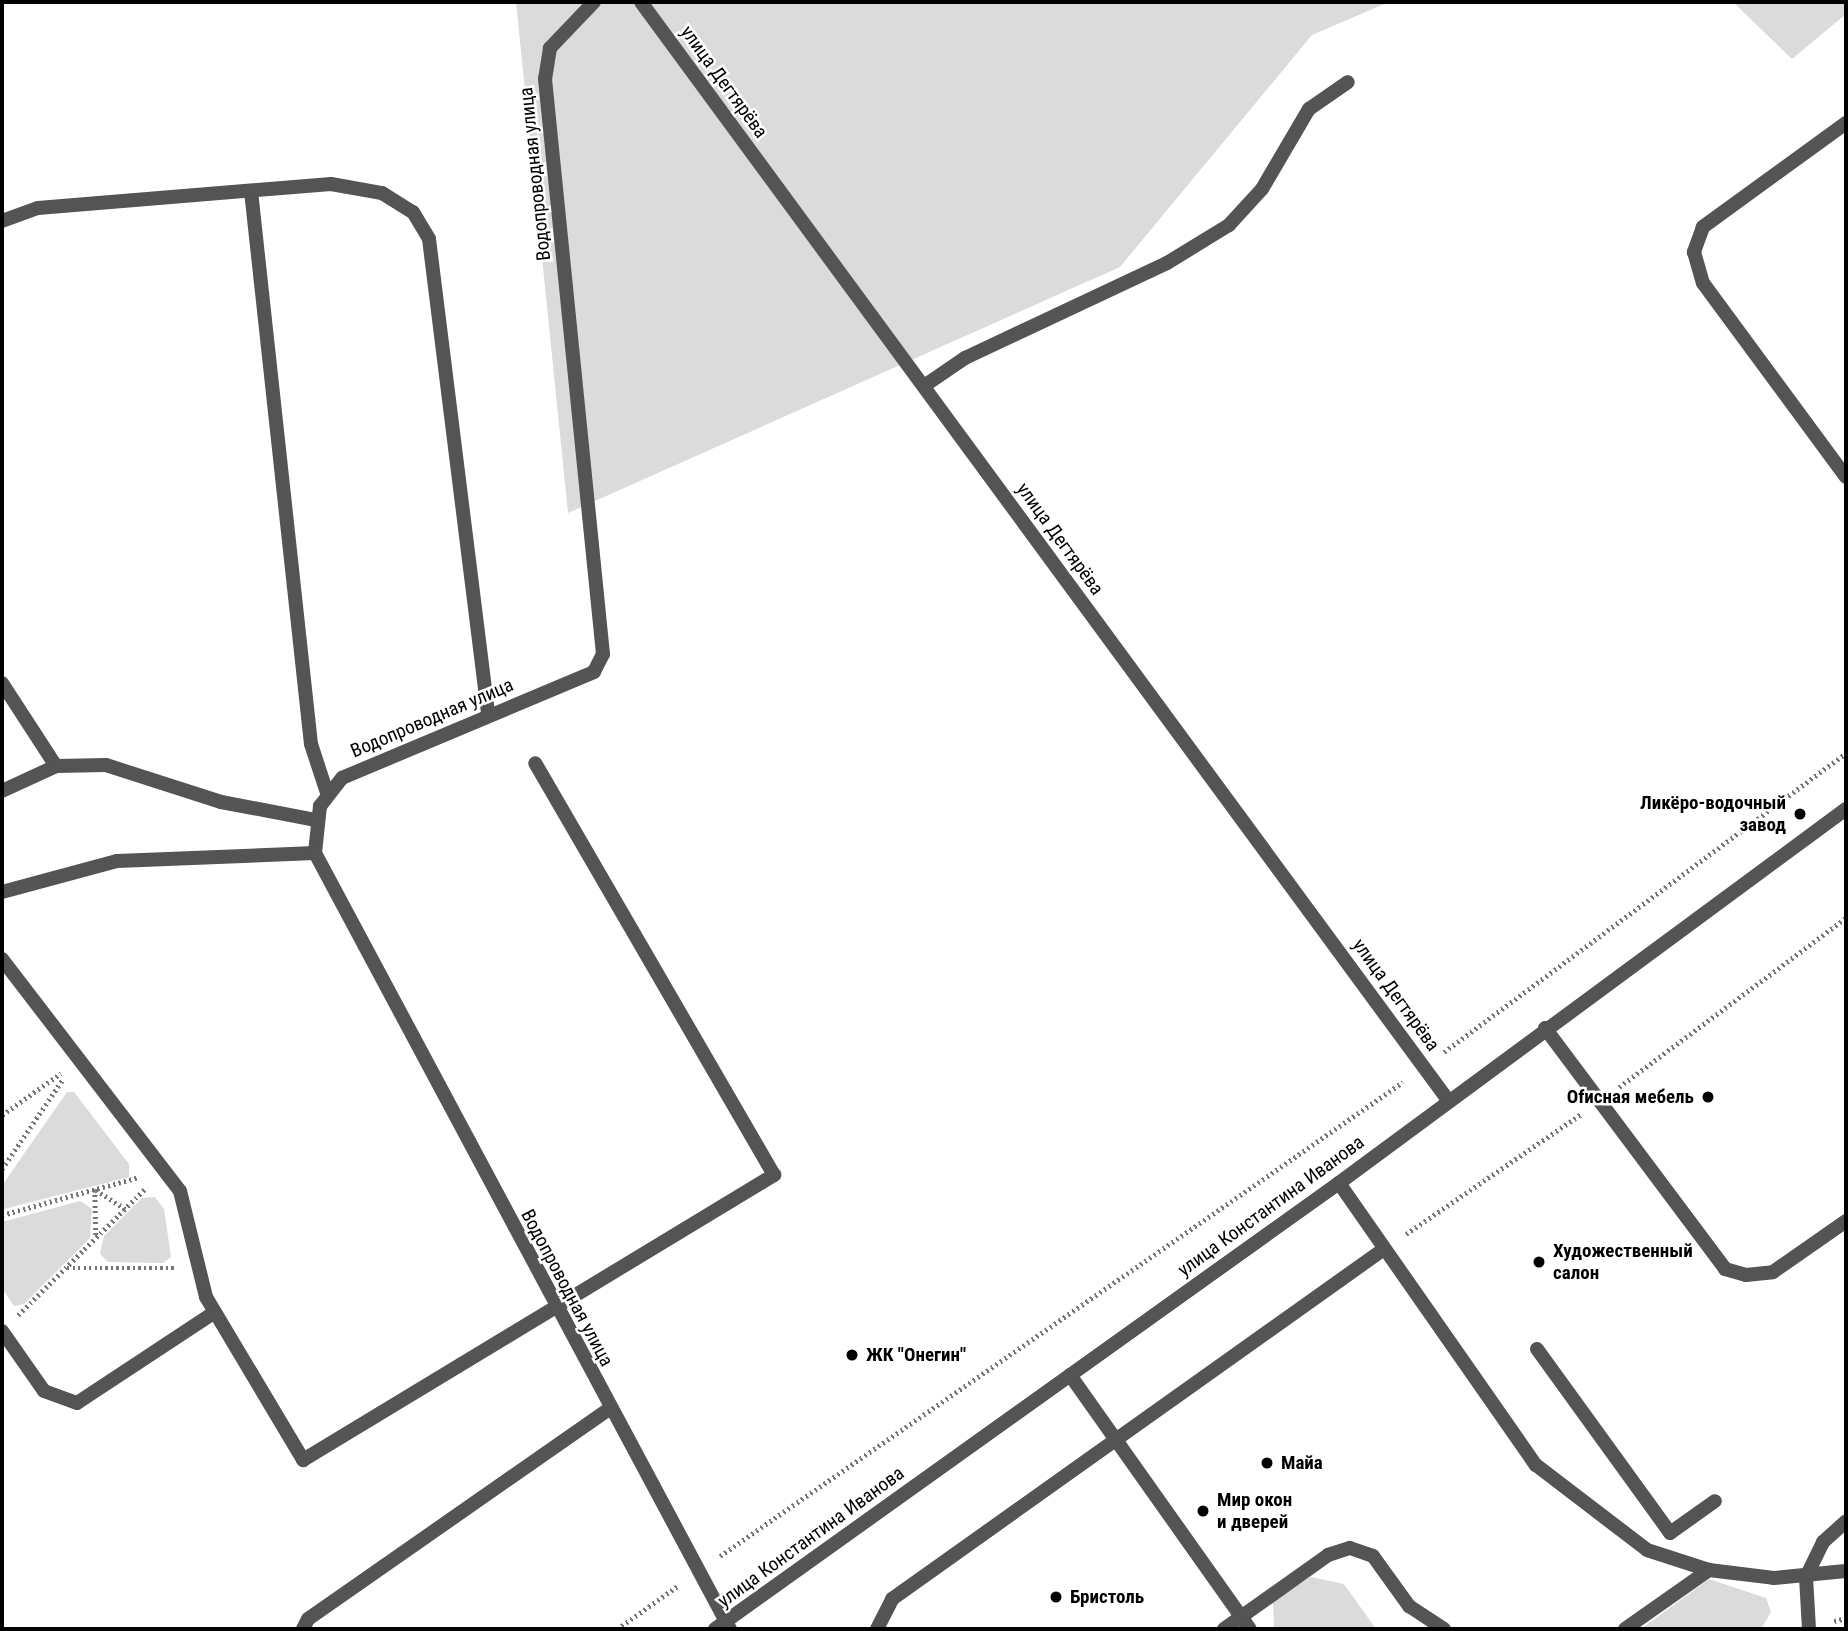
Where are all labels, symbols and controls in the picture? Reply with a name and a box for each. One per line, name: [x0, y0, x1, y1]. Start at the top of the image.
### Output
street label: улица Дегтярёва: [676, 21, 772, 143]
street label: Водопроводная улица: [515, 86, 555, 262]
street label: улица Дегтярёва: [1012, 478, 1108, 600]
street label: Водопроводная улица: [347, 673, 517, 763]
place label: Ликёро-водочный завод: [1640, 792, 1786, 836]
marker: Ликёро-водочный завод: [1792, 806, 1808, 822]
street label: улица Дегтярёва: [1348, 934, 1444, 1056]
place label: Оfисная мебель: [1567, 1086, 1694, 1108]
marker: Оfисная мебель: [1700, 1089, 1716, 1105]
street label: улица Константина Иванова: [1173, 1131, 1369, 1281]
street label: Водопроводная улица: [516, 1206, 618, 1370]
place label: Художественный салон: [1553, 1240, 1693, 1284]
marker: Художественный салон: [1531, 1254, 1547, 1270]
place label: ЖК "Онегин": [866, 1344, 966, 1366]
marker: ЖК "Онегин": [844, 1347, 860, 1363]
place label: Майа: [1281, 1452, 1323, 1474]
marker: Майа: [1259, 1455, 1275, 1471]
street label: улица Константина Иванова: [713, 1462, 909, 1612]
place label: Мир окон и дверей: [1217, 1489, 1292, 1533]
marker: Мир окон и дверей: [1195, 1503, 1211, 1519]
place label: Бристоль: [1070, 1586, 1144, 1608]
marker: Бристоль: [1048, 1589, 1064, 1605]

